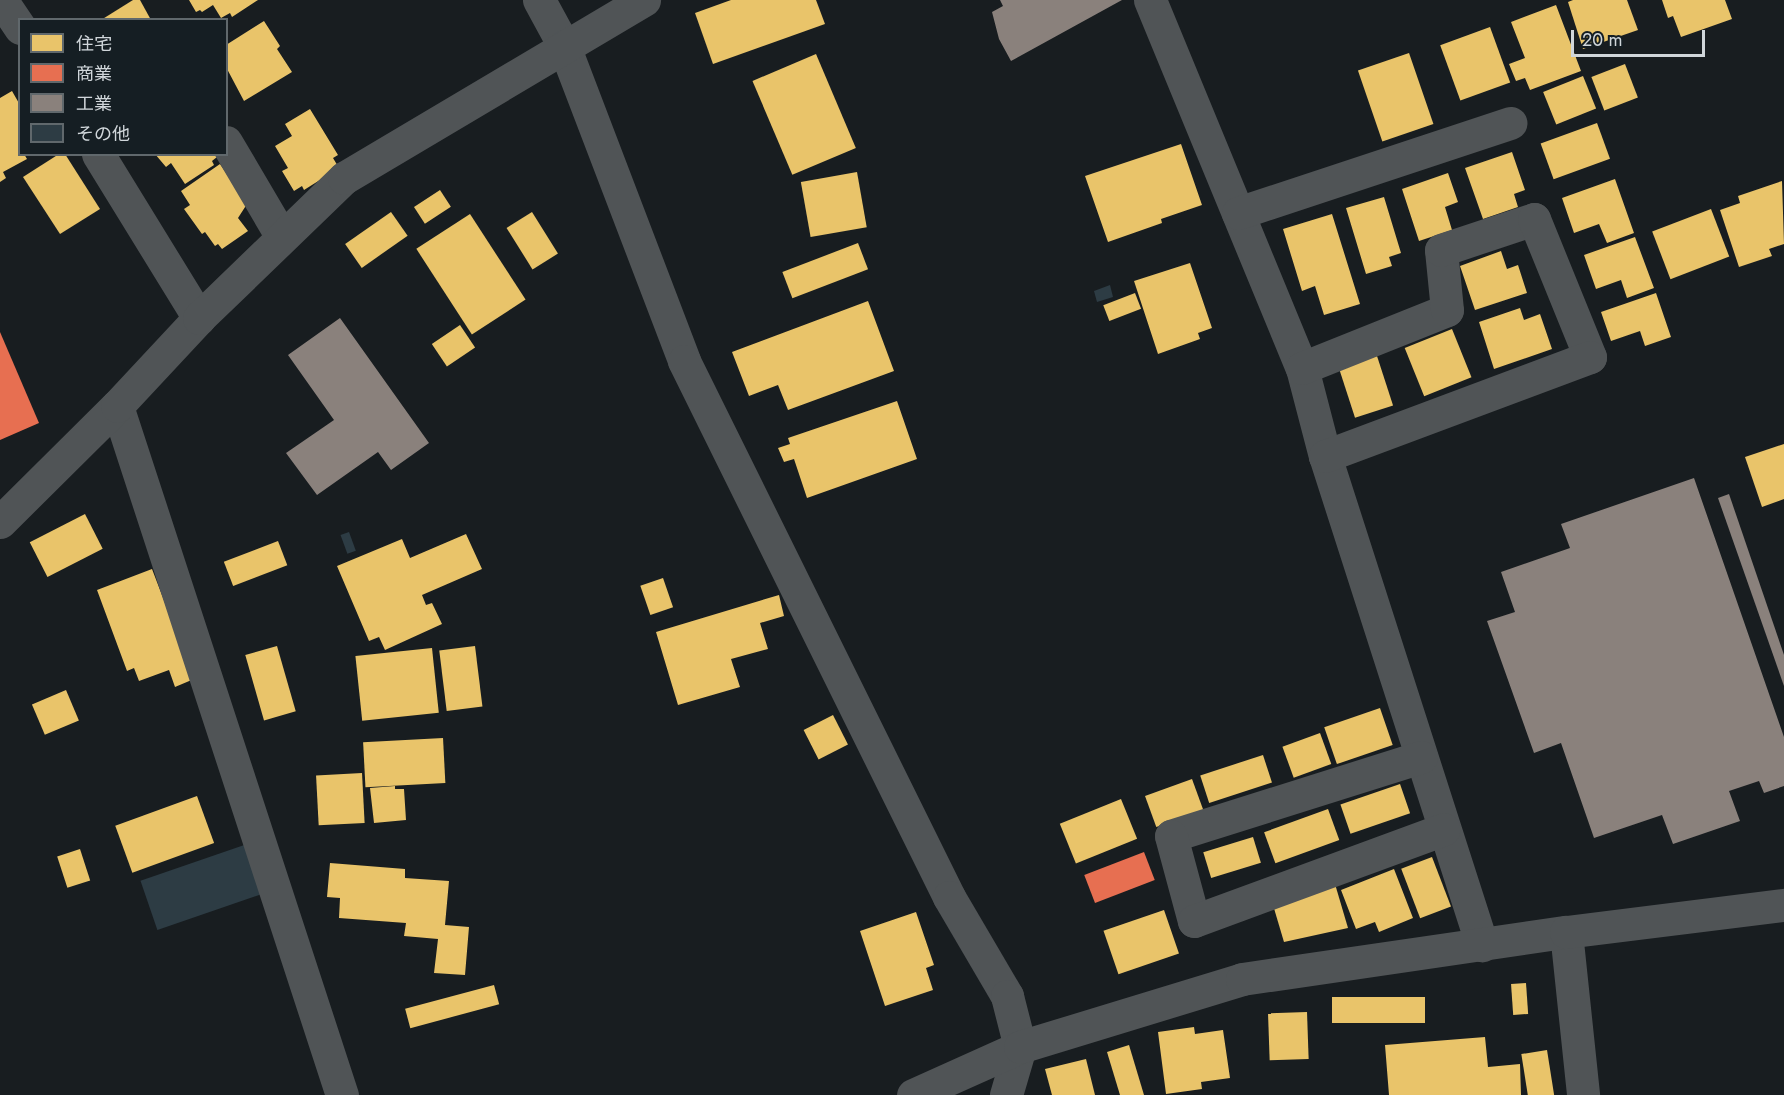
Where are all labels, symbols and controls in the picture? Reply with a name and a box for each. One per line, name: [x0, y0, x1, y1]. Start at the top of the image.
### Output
legend: [18, 18, 228, 156]
scale bar: [1574, 18, 1708, 56]
text: 20 m: [1582, 27, 1622, 53]
text: 住宅: [76, 31, 112, 57]
text: 商業: [76, 61, 112, 87]
text: 工業: [76, 91, 112, 117]
text: その他: [76, 121, 130, 147]

